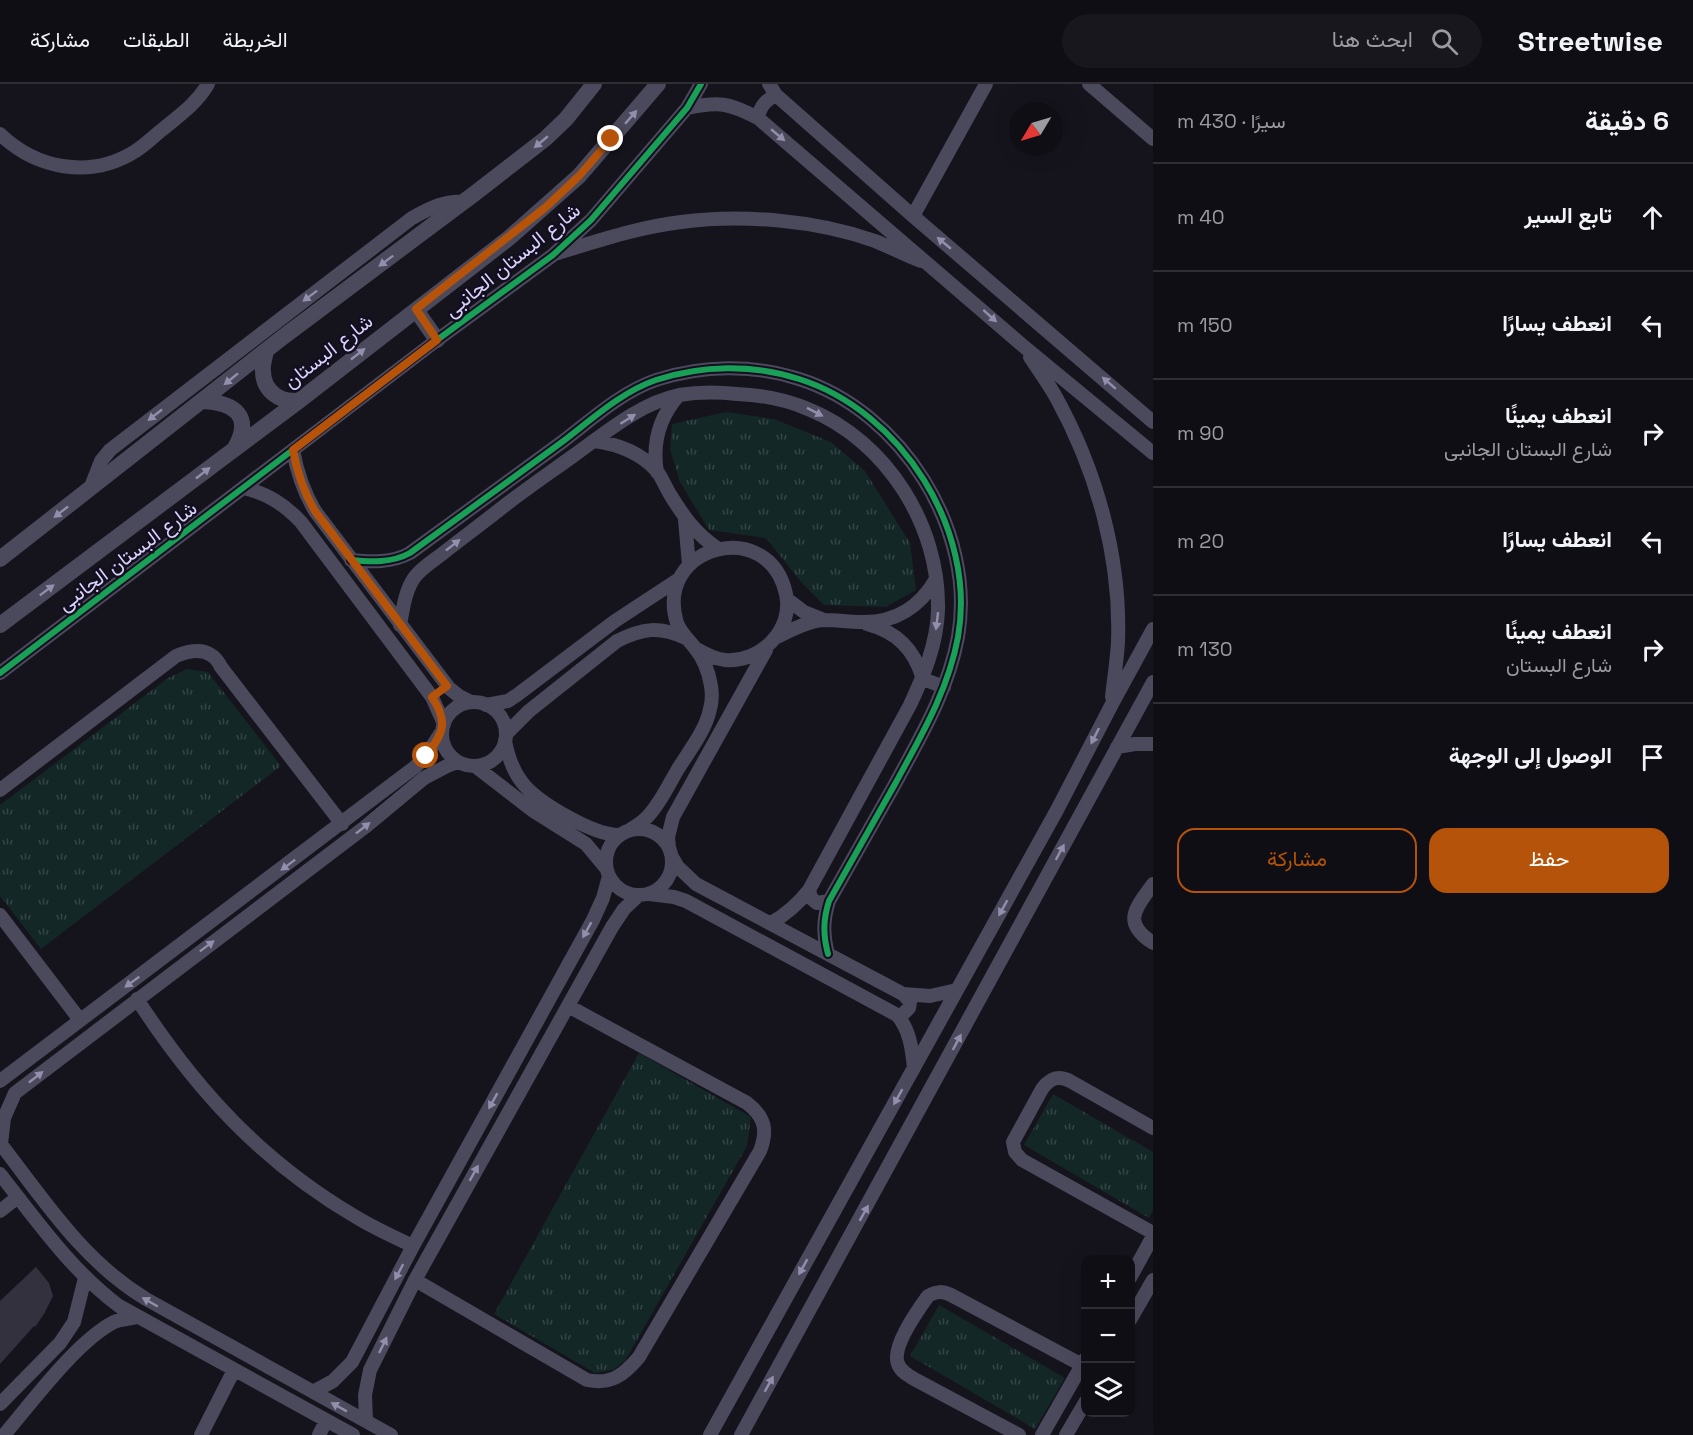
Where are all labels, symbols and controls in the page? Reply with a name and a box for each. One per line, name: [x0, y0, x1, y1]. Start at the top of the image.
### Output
search box: [1062, 14, 1482, 68]
text: Streetwise: [1518, 23, 1663, 59]
text: ابحث هنا: [1332, 25, 1413, 53]
icon: search: [1428, 25, 1461, 58]
text: مشاركة: [30, 26, 90, 53]
text: الطبقات: [123, 26, 190, 53]
text: الخريطة: [223, 26, 288, 53]
north arrow: [1009, 102, 1063, 156]
text: 6 دقيقة: [1585, 104, 1669, 138]
text: سيرًا · 430 m: [1177, 108, 1285, 134]
one-way arrow: [624, 110, 637, 125]
route end: [597, 125, 623, 151]
one-way arrow: [770, 128, 786, 141]
one-way arrow: [533, 136, 548, 148]
street label: شارع البستان الجانبى: [439, 197, 586, 324]
text: تابع السير: [1524, 201, 1612, 229]
icon: ahead: [1636, 201, 1669, 234]
text: 40 m: [1177, 204, 1225, 230]
one-way arrow: [937, 236, 952, 250]
one-way arrow: [378, 254, 393, 266]
one-way arrow: [302, 290, 317, 302]
street label: شارع البستان: [278, 308, 378, 395]
one-way arrow: [982, 309, 997, 322]
text: انعطف يسارًا: [1502, 309, 1612, 337]
icon: left: [1636, 309, 1669, 342]
text: 150 m: [1177, 312, 1233, 338]
one-way arrow: [350, 348, 366, 361]
one-way arrow: [223, 373, 239, 386]
one-way arrow: [1101, 377, 1117, 390]
text: انعطف يمينًا: [1505, 401, 1612, 429]
one-way arrow: [806, 408, 823, 417]
one-way arrow: [147, 409, 163, 421]
one-way arrow: [620, 413, 636, 424]
icon: right: [1636, 417, 1669, 450]
text: 90 m: [1177, 420, 1224, 446]
text: شارع البستان الجانبى: [1444, 436, 1612, 462]
one-way arrow: [195, 466, 211, 479]
street label: شارع البستان الجانبى: [52, 495, 202, 618]
one-way arrow: [53, 506, 68, 518]
text: انعطف يسارًا: [1502, 525, 1612, 553]
icon: left: [1636, 525, 1669, 558]
text: 20 m: [1177, 528, 1224, 554]
one-way arrow: [446, 540, 461, 552]
one-way arrow: [39, 584, 54, 596]
one-way arrow: [932, 612, 941, 631]
text: انعطف يمينًا: [1505, 617, 1612, 645]
icon: right: [1636, 633, 1669, 666]
text: 130 m: [1177, 636, 1233, 662]
text: شارع البستان: [1506, 652, 1612, 678]
one-way arrow: [1090, 728, 1100, 745]
text: الوصول إلى الوجهة: [1449, 741, 1612, 769]
icon: arrive: [1636, 741, 1669, 774]
route start: [412, 742, 438, 768]
one-way arrow: [355, 823, 370, 835]
button: مشاركة: [1177, 828, 1417, 893]
button: حفظ: [1429, 828, 1669, 893]
one-way arrow: [1055, 843, 1065, 860]
one-way arrow: [281, 859, 297, 871]
one-way arrow: [997, 900, 1008, 916]
one-way arrow: [582, 922, 592, 939]
one-way arrow: [199, 940, 215, 952]
one-way arrow: [125, 976, 141, 988]
one-way arrow: [952, 1033, 962, 1050]
one-way arrow: [28, 1072, 43, 1084]
one-way arrow: [893, 1089, 903, 1106]
one-way arrow: [488, 1093, 498, 1110]
one-way arrow: [469, 1164, 479, 1181]
one-way arrow: [859, 1204, 869, 1221]
map controls: [1081, 1255, 1135, 1417]
button: +: [1081, 1255, 1135, 1309]
one-way arrow: [798, 1259, 808, 1276]
one-way arrow: [394, 1263, 404, 1280]
one-way arrow: [142, 1297, 159, 1307]
button: −: [1081, 1309, 1135, 1363]
one-way arrow: [378, 1337, 387, 1354]
button: layers: [1081, 1363, 1135, 1417]
one-way arrow: [764, 1375, 774, 1392]
one-way arrow: [331, 1402, 348, 1412]

